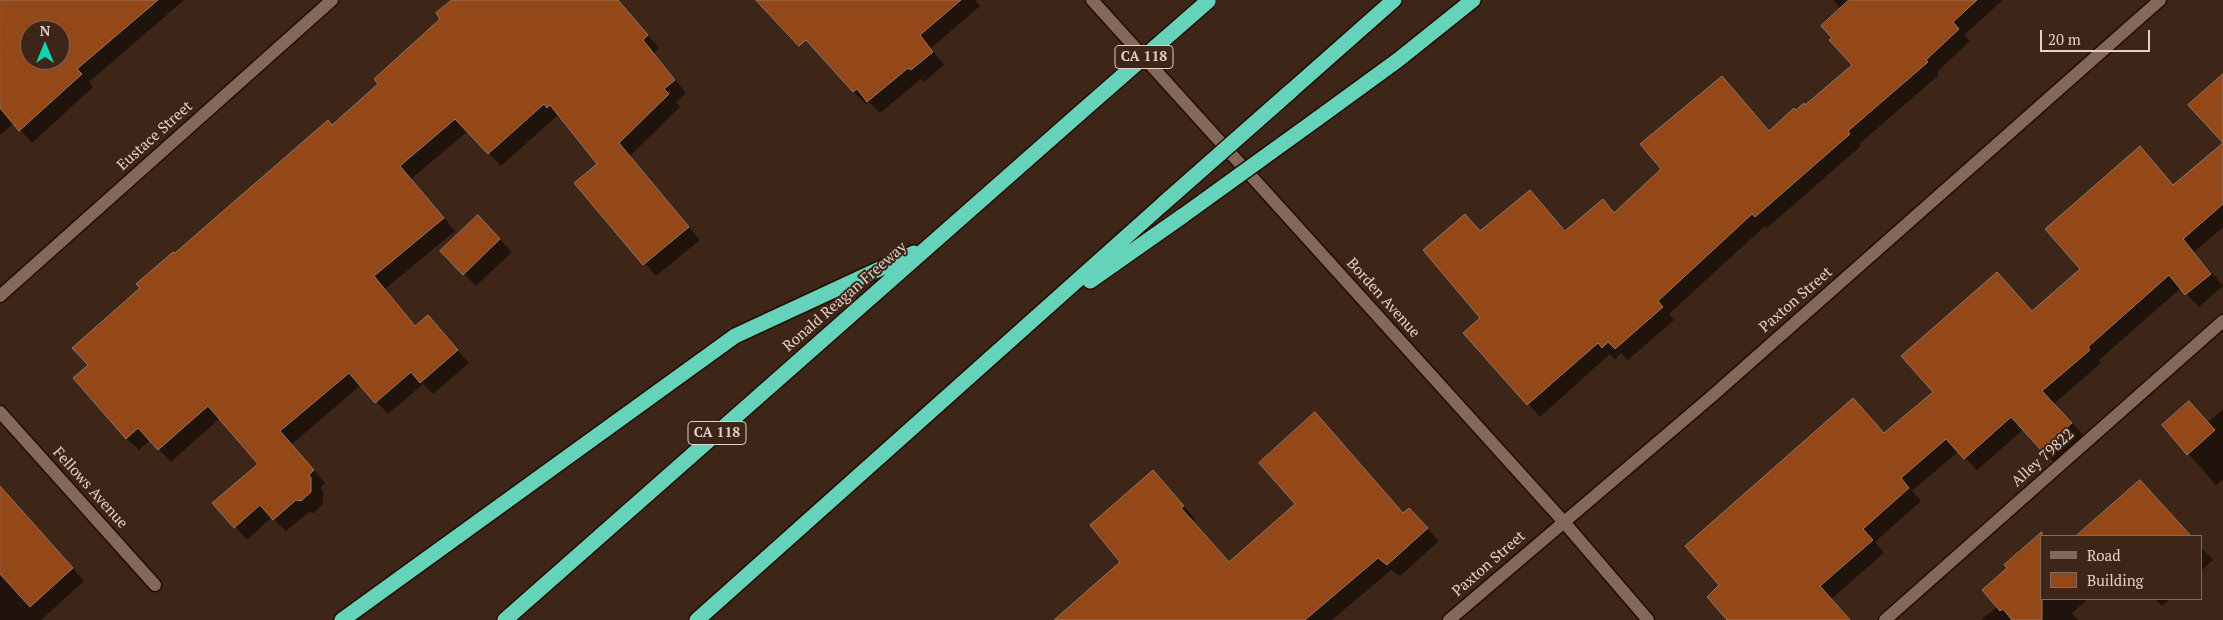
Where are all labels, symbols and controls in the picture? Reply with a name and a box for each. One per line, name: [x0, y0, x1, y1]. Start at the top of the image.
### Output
north arrow: [20, 20, 70, 70]
scale bar: [2043, 20, 2153, 52]
text: N: [40, 21, 50, 40]
text: 20 m: [2048, 29, 2081, 49]
road number: CA 118: [1115, 46, 1173, 68]
street label: Eustace Street: [114, 98, 196, 174]
street label: Ronald Reagan Freeway: [779, 238, 911, 356]
street label: Borden Avenue: [1343, 255, 1423, 341]
street label: Paxton Street: [1756, 263, 1836, 337]
road number: CA 118: [688, 422, 746, 444]
street label: Alley 79822: [2008, 425, 2078, 491]
street label: Fellows Avenue: [49, 444, 131, 532]
street label: Paxton Street: [1449, 527, 1529, 601]
legend: [2040, 535, 2203, 600]
text: Road: [2087, 545, 2120, 565]
text: Building: [2087, 570, 2144, 590]

